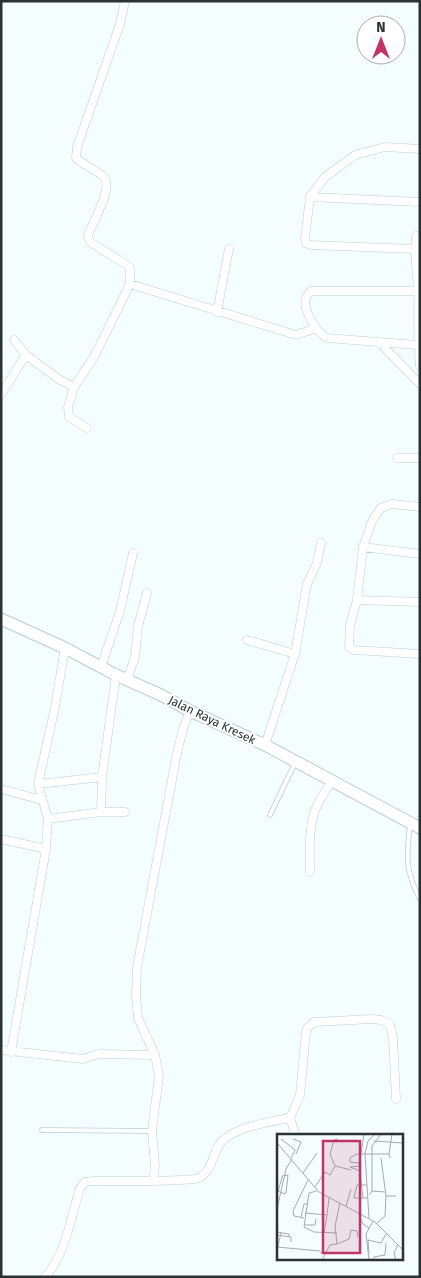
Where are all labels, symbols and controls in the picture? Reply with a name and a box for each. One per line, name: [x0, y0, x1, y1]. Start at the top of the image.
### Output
north arrow: [356, 15, 406, 65]
text: N: [376, 19, 386, 36]
street label: Jalan Raya Kresek: [166, 693, 259, 748]
inset map: [277, 1134, 404, 1260]

